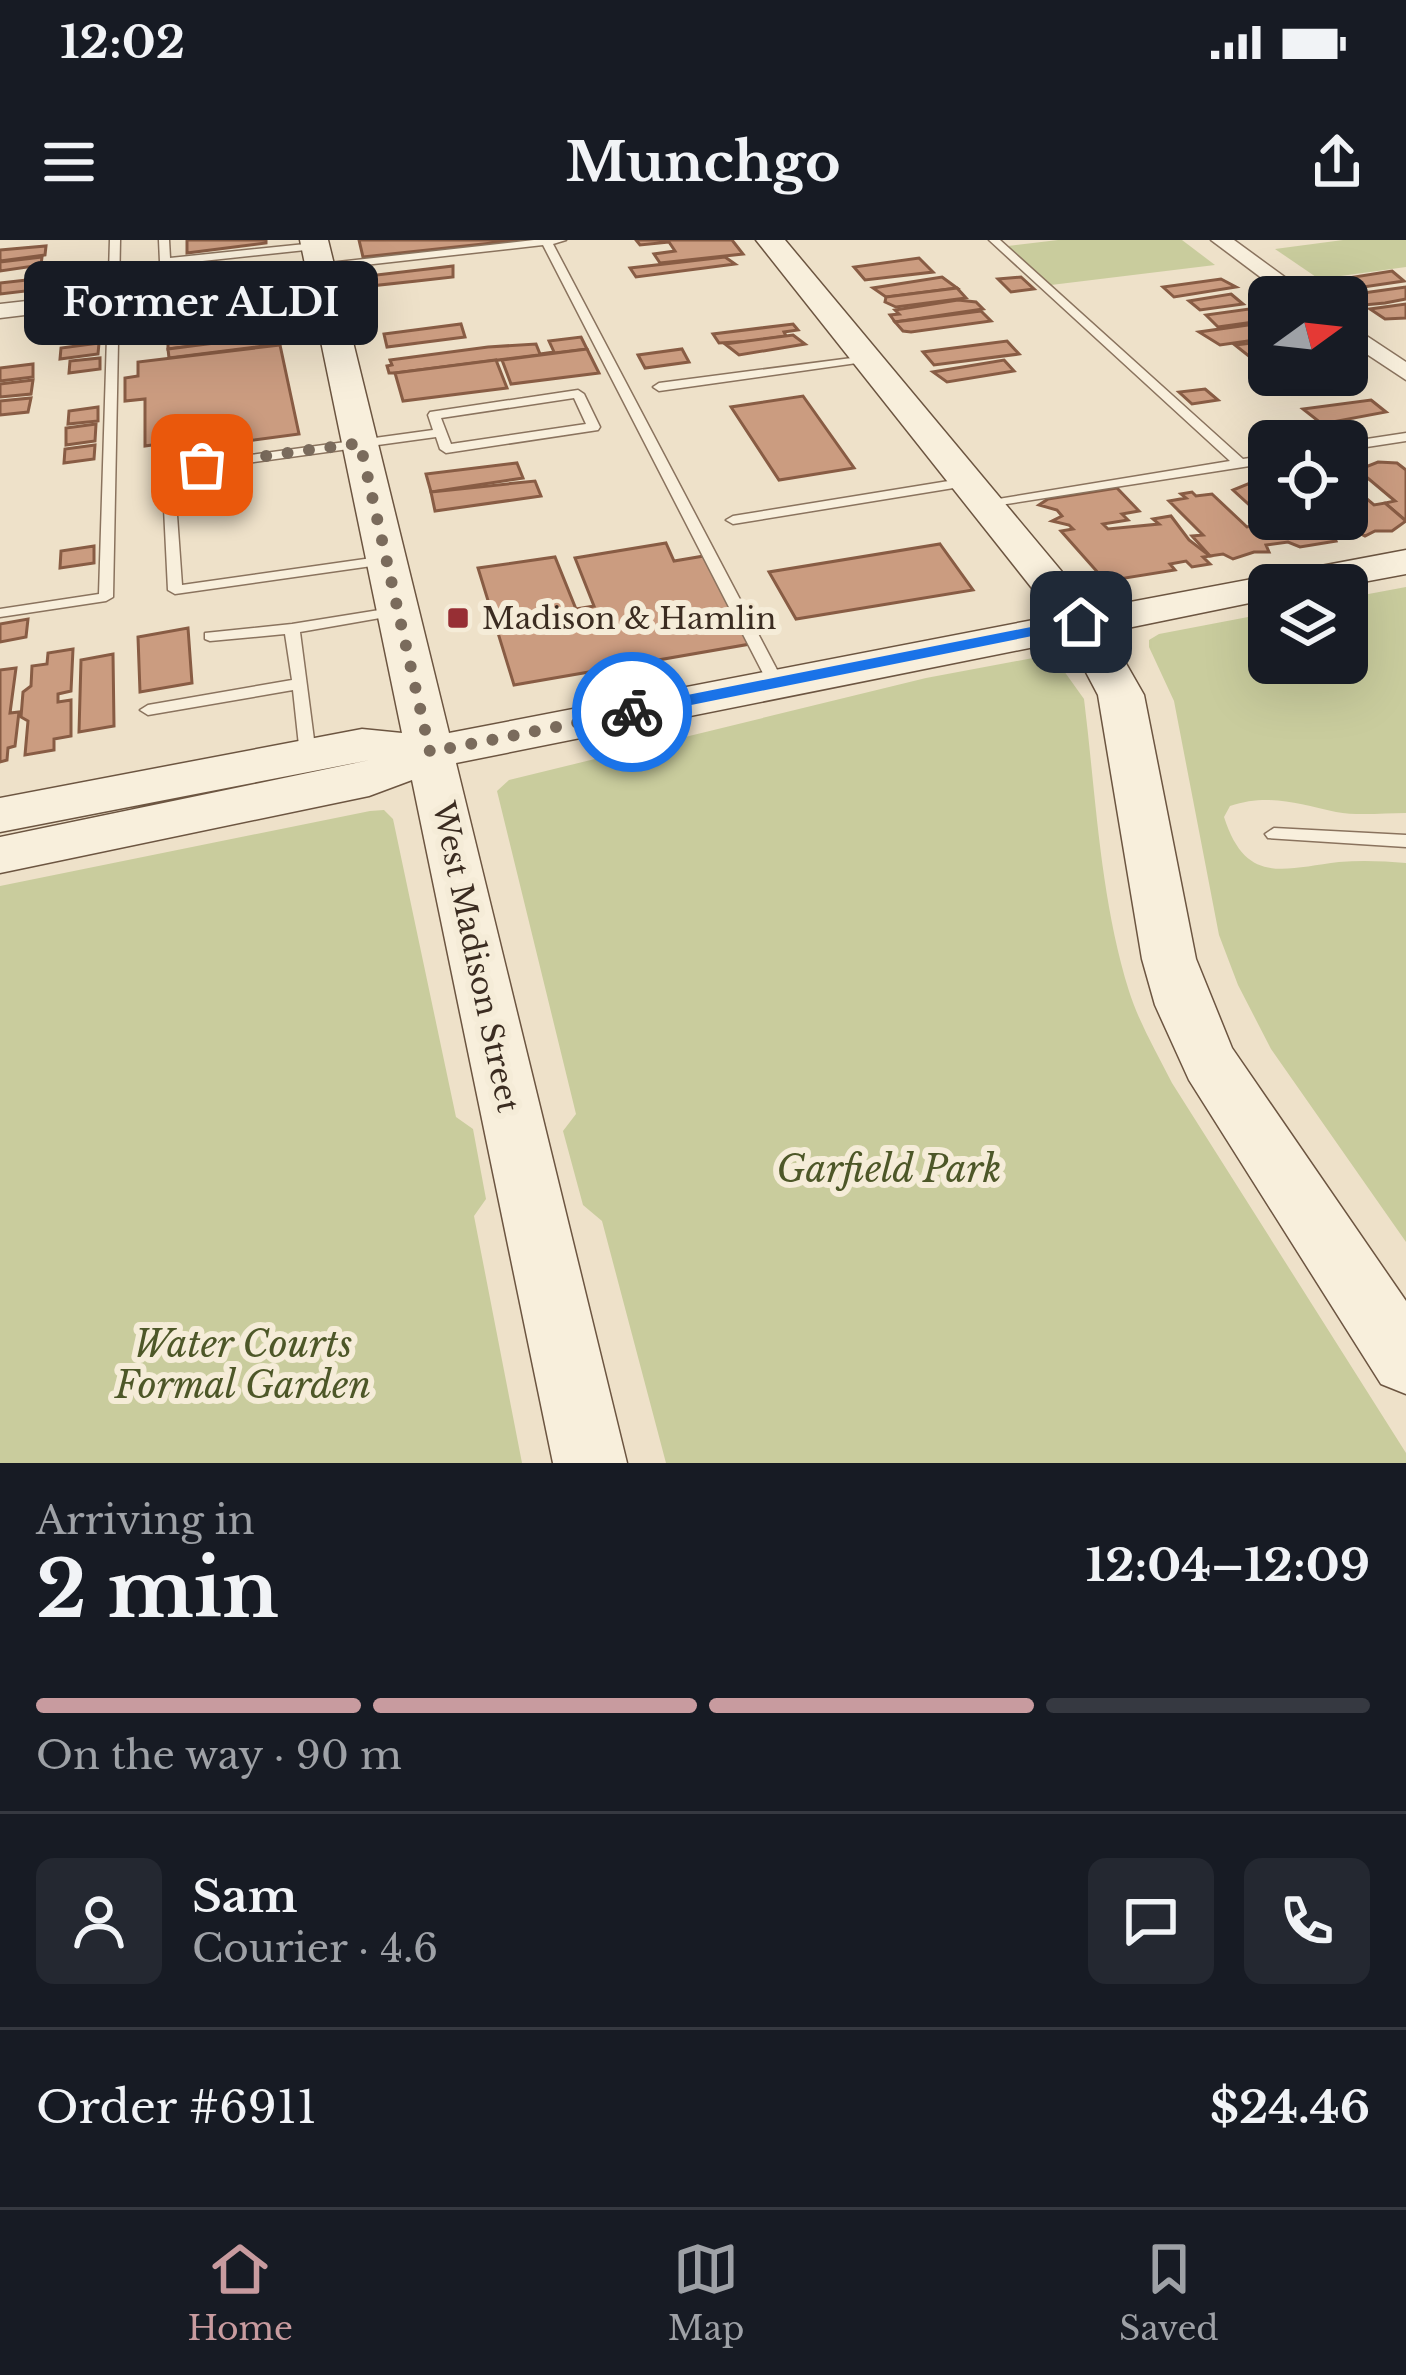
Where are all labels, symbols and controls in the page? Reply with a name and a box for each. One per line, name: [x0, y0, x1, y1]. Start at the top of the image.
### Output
text: 12:02: [60, 14, 185, 70]
icon: menu: [36, 129, 102, 195]
text: Munchgo: [565, 129, 841, 196]
icon: share: [1304, 129, 1370, 195]
callout: Former ALDI: [25, 261, 379, 345]
north arrow: [1248, 276, 1368, 396]
map controls: [1248, 276, 1368, 684]
text: Former ALDI: [62, 278, 340, 327]
pin: [151, 414, 253, 516]
button: locate: [1248, 420, 1368, 540]
icon: bag: [169, 432, 235, 498]
button: layers: [1248, 564, 1368, 684]
pin: [1030, 571, 1132, 673]
icon: home: [1048, 589, 1114, 655]
place label: Madison & Hamlin: [482, 600, 776, 637]
marker: Madison & Hamlin: [445, 605, 471, 631]
courier: [572, 652, 692, 772]
icon: bike: [599, 679, 665, 745]
street label: West Madison Street: [425, 797, 527, 1116]
park label: Garfield Park: [777, 1147, 1001, 1192]
park label: Water Courts Formal Garden: [114, 1322, 371, 1408]
text: Arriving in: [36, 1496, 255, 1545]
text: 12:04–12:09: [1086, 1537, 1370, 1593]
text: 2 min: [36, 1541, 279, 1638]
text: On the way · 90 m: [36, 1731, 402, 1780]
button: person: [36, 1858, 162, 1984]
button: chat: [1088, 1858, 1214, 1984]
button: phone: [1244, 1858, 1370, 1984]
text: Sam: [192, 1868, 297, 1924]
text: Courier · 4.6: [192, 1924, 438, 1973]
text: Order #6911: [36, 2079, 317, 2135]
text: $24.46: [1210, 2079, 1370, 2135]
tab: Home: [187, 2236, 293, 2349]
tab: Map: [668, 2236, 744, 2349]
tab: Saved: [1119, 2236, 1219, 2349]

